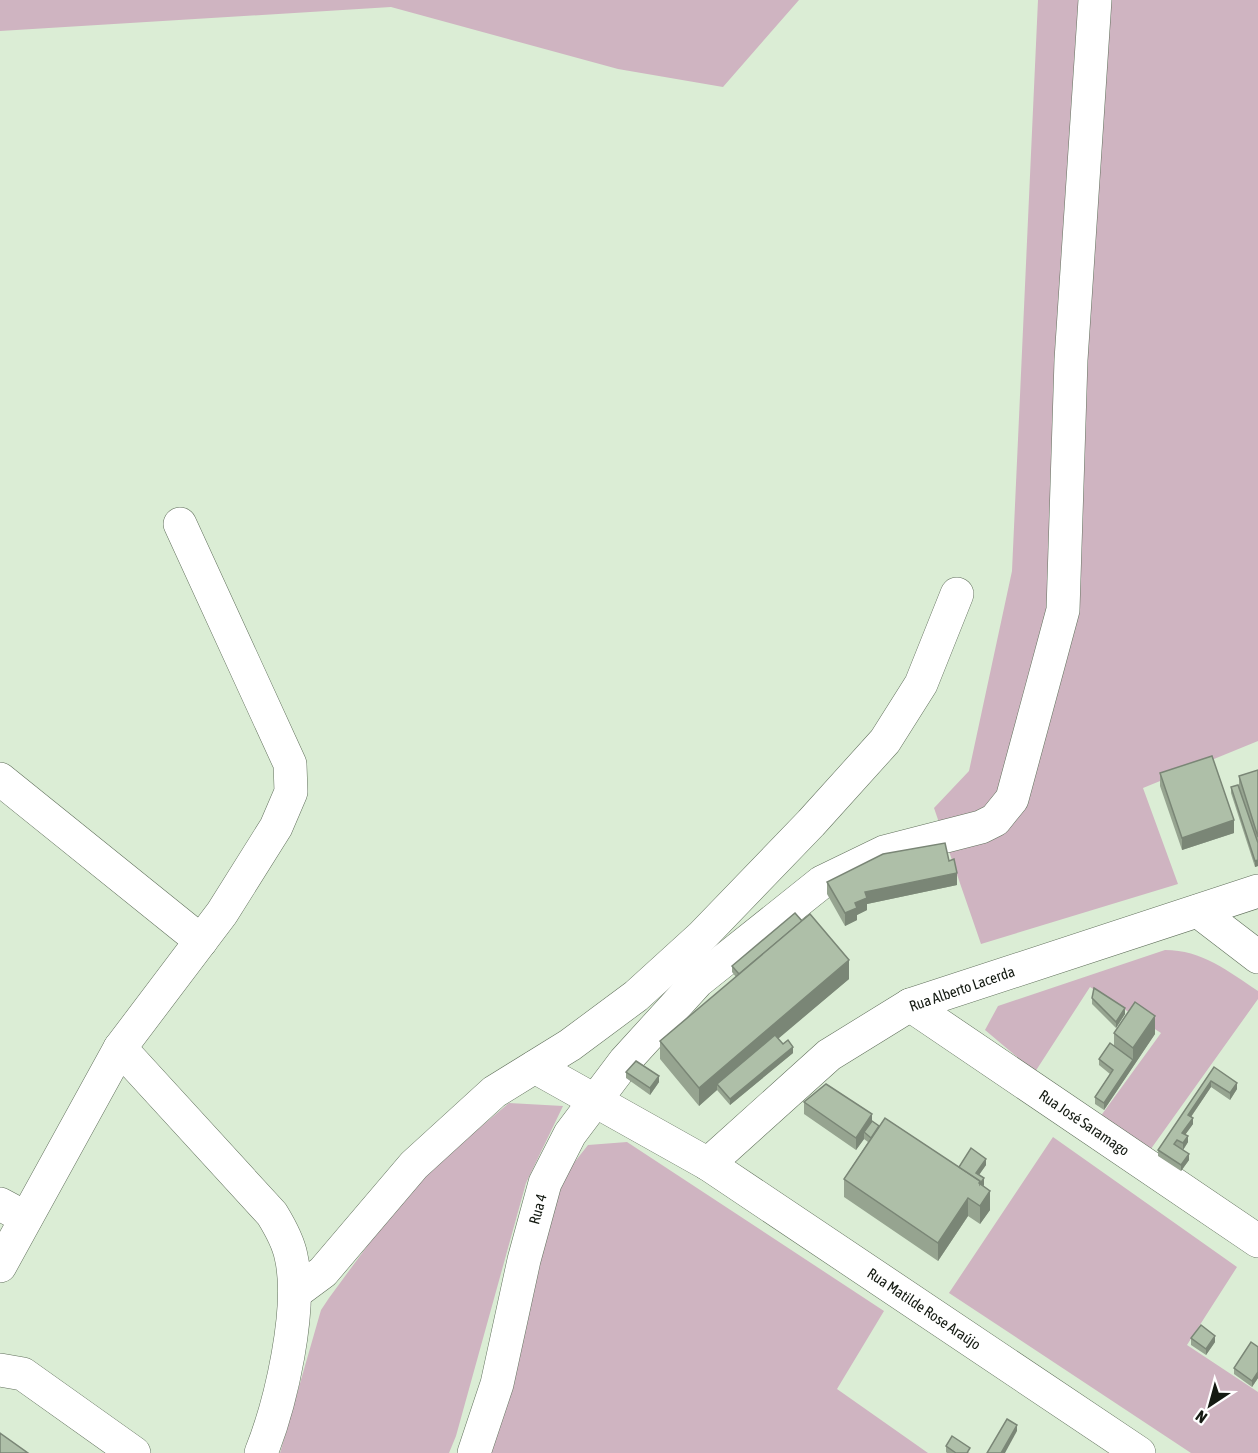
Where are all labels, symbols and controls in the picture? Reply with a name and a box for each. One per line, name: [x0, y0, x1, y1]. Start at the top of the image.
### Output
street label: Rua Alberto Lacerda: [907, 963, 1017, 1015]
street label: Rua José Saramago: [1036, 1086, 1133, 1159]
street label: Rua 4: [525, 1192, 550, 1226]
street label: Rua Matilde Rose Araújo: [864, 1264, 984, 1353]
north arrow: [1180, 1375, 1240, 1435]
text: N: [1192, 1407, 1210, 1427]

